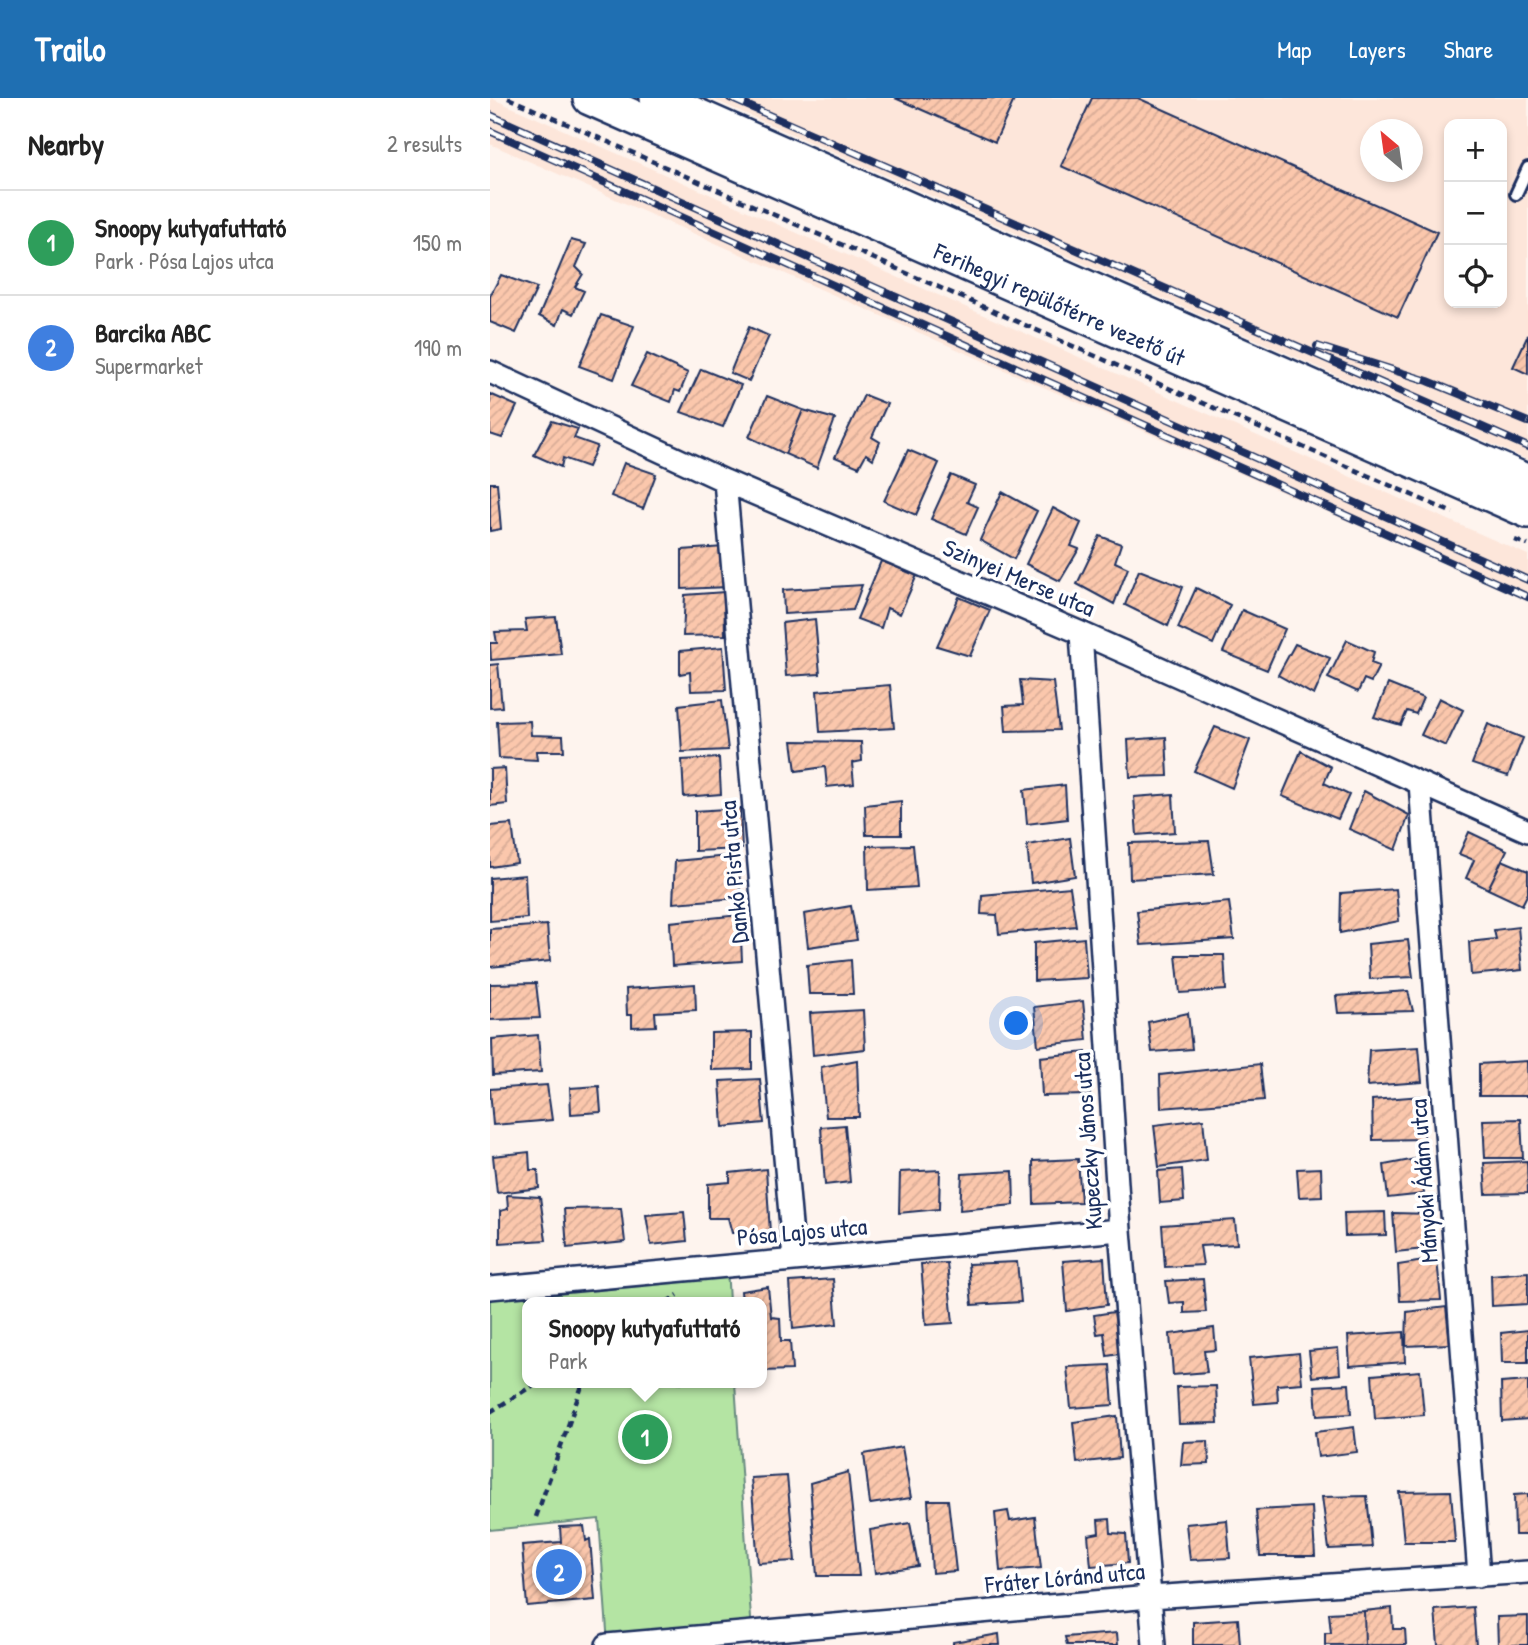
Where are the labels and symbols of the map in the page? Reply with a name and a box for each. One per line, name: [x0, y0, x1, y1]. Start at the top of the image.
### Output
north arrow: [1360, 119, 1423, 182]
street label: Ferihegyi repülőtérre vezető út: [928, 234, 1191, 373]
street label: Szinyei Merse utca: [939, 531, 1100, 623]
street label: Dankó Pista utca: [711, 800, 755, 945]
your location: [999, 1006, 1033, 1040]
street label: Kupeczky János utca: [1065, 1051, 1109, 1231]
street label: Mányoki Ádám utca: [1401, 1098, 1445, 1264]
street label: Pósa Lajos utca: [736, 1209, 868, 1253]
pin: 1: [622, 1411, 668, 1463]
pin: 2: [536, 1546, 582, 1598]
street label: Fráter Lóránd utca: [983, 1554, 1146, 1600]

